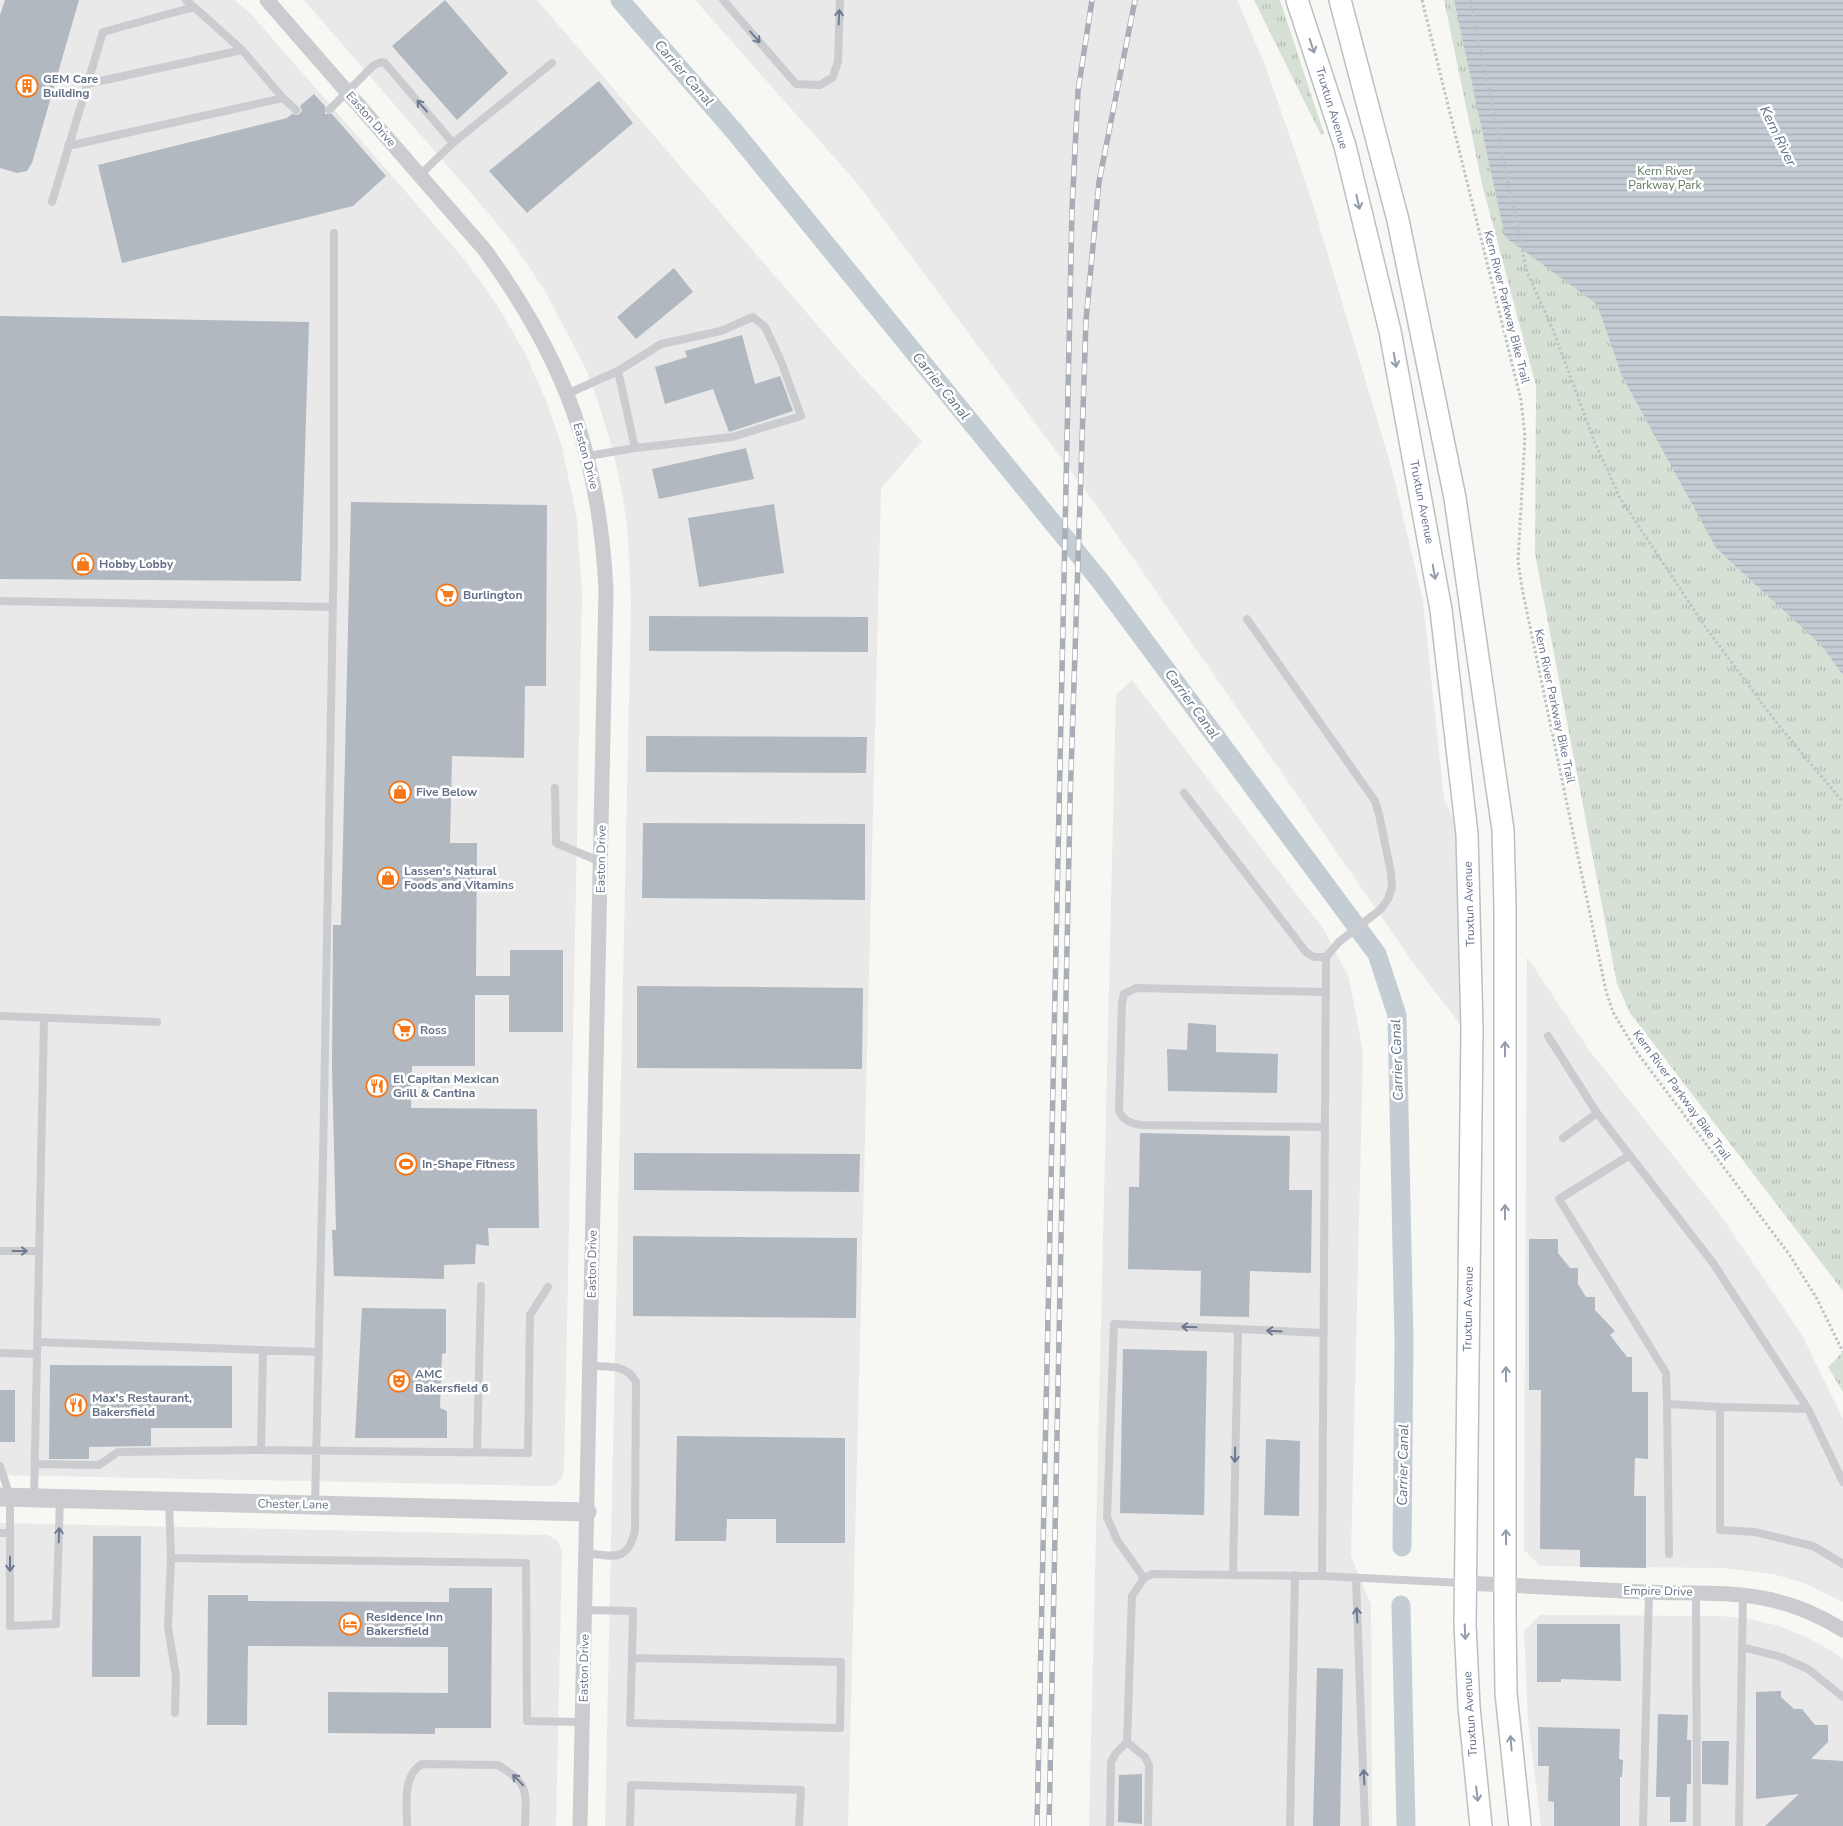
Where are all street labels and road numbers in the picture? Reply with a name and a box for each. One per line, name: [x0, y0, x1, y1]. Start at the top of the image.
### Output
street label: Truxtun Avenue: [1312, 65, 1352, 151]
street label: Easton Drive: [343, 88, 399, 150]
street label: Kern River Parkway Bike Trail: [1480, 229, 1534, 386]
street label: Easton Drive: [569, 421, 603, 491]
street label: Truxtun Avenue: [1406, 459, 1438, 545]
street label: Kern River Parkway Bike Trail: [1531, 627, 1579, 785]
street label: Easton Drive: [592, 825, 610, 893]
street label: Truxtun Avenue: [1460, 861, 1478, 947]
street label: Kern River Parkway Bike Trail: [1629, 1027, 1735, 1164]
street label: Easton Drive: [583, 1230, 601, 1298]
street label: Truxtun Avenue: [1459, 1266, 1477, 1352]
street label: Chester Lane: [257, 1495, 329, 1513]
street label: Empire Drive: [1623, 1582, 1693, 1600]
street label: Easton Drive: [575, 1634, 593, 1702]
street label: Truxtun Avenue: [1459, 1671, 1481, 1757]

